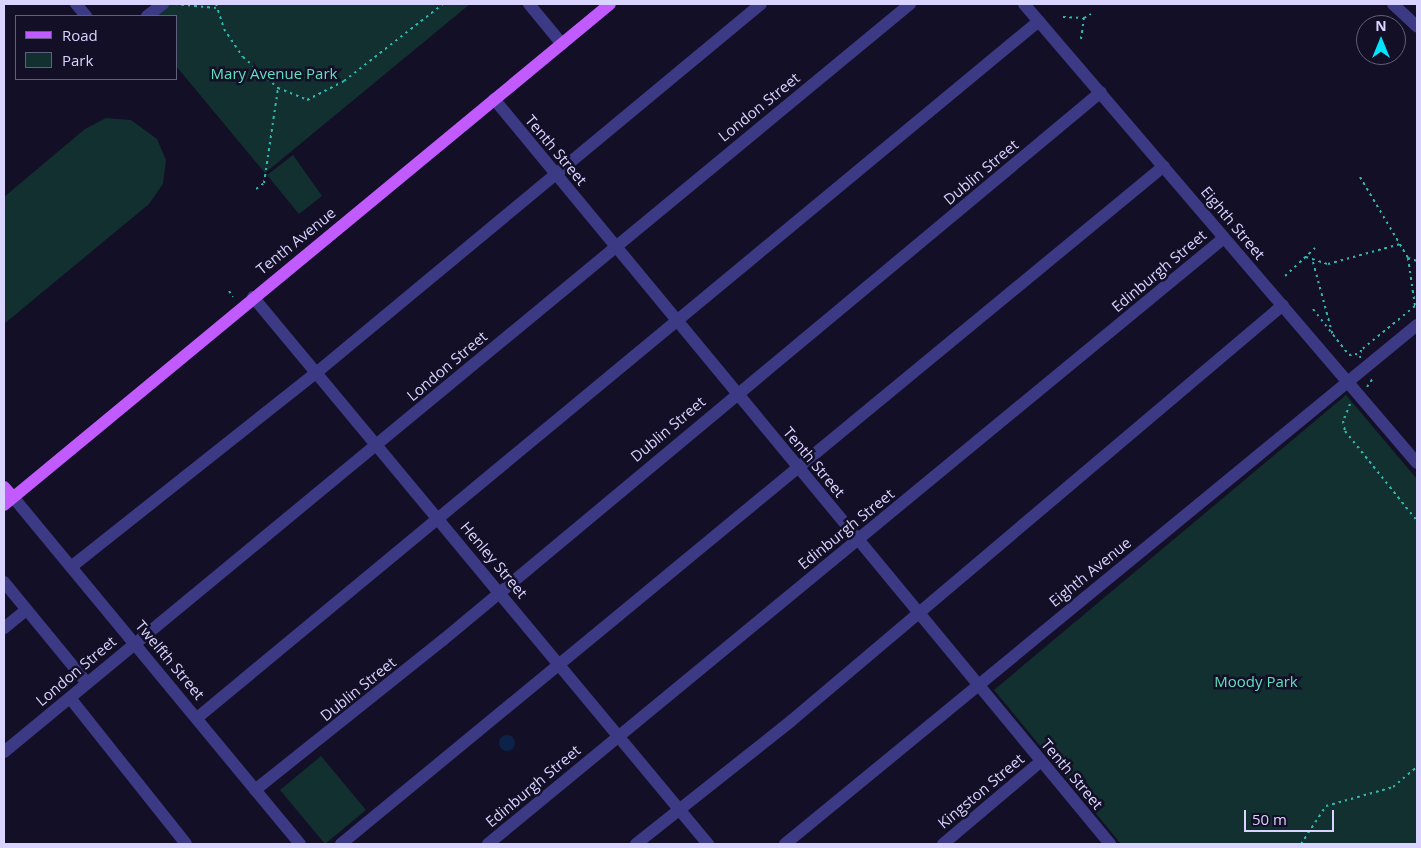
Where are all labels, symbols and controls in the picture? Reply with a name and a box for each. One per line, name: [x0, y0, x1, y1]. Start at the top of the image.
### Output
legend: [15, 15, 178, 80]
north arrow: [1356, 15, 1406, 65]
text: N: [1375, 16, 1387, 35]
text: Road: [62, 25, 98, 45]
text: Park: [62, 50, 93, 70]
park label: Mary Avenue Park: [211, 65, 337, 83]
street label: London Street: [715, 69, 803, 145]
street label: Tenth Street: [521, 111, 591, 189]
street label: Dublin Street: [940, 136, 1022, 208]
street label: Eighth Street: [1197, 183, 1269, 263]
street label: Tenth Avenue: [253, 204, 339, 278]
street label: Edinburgh Street: [1108, 226, 1210, 316]
street label: London Street: [403, 327, 491, 405]
street label: Dublin Street: [627, 393, 709, 465]
street label: Tenth Street: [779, 423, 849, 501]
street label: Edinburgh Street: [794, 485, 898, 573]
street label: Henley Street: [457, 518, 531, 602]
street label: Eighth Avenue: [1045, 533, 1135, 611]
street label: Twelfth Street: [132, 617, 208, 703]
street label: London Street: [32, 632, 120, 710]
street label: Dublin Street: [317, 653, 399, 725]
park label: Moody Park: [1214, 673, 1298, 691]
street label: Tenth Street: [1037, 735, 1107, 813]
street label: Edinburgh Street: [482, 741, 584, 831]
street label: Kingston Street: [934, 750, 1028, 832]
scale bar: [1246, 800, 1336, 832]
text: 50 m: [1252, 809, 1287, 829]

